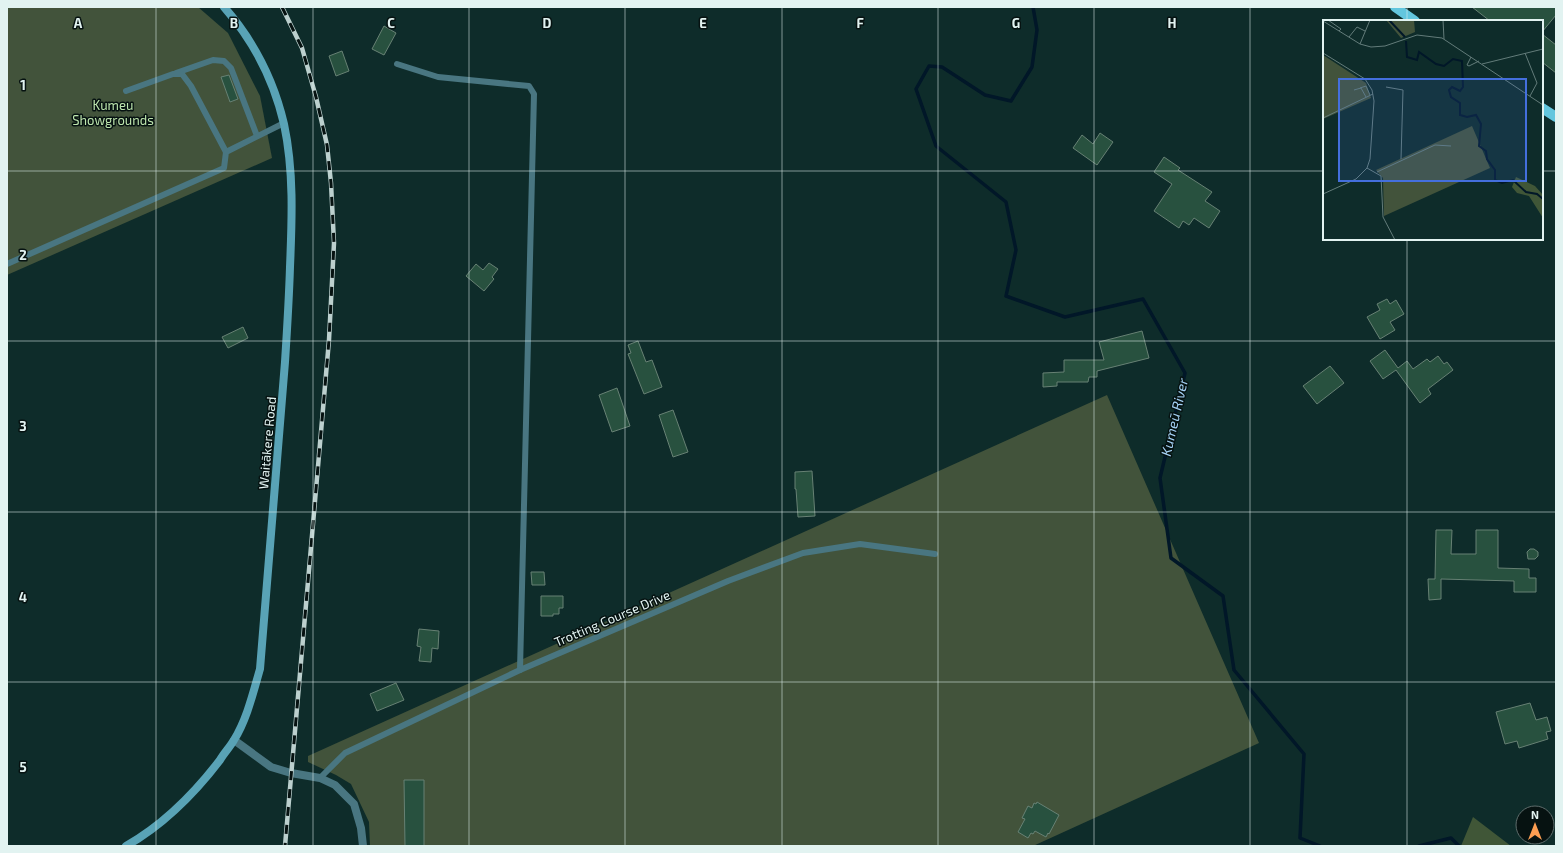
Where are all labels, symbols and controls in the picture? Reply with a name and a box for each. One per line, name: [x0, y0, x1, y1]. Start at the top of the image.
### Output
text: A: [74, 15, 83, 31]
text: B: [230, 15, 238, 31]
text: C: [387, 15, 395, 31]
text: D: [543, 15, 552, 31]
text: E: [699, 15, 707, 31]
text: F: [856, 15, 864, 31]
text: G: [1012, 15, 1020, 31]
text: H: [1168, 15, 1177, 31]
inset map: [1323, 20, 1543, 240]
text: 1: [20, 77, 26, 93]
park label: Kumeu Showgrounds: [72, 97, 154, 128]
text: 2: [19, 247, 27, 263]
water label: Kumeū River: [1157, 376, 1191, 458]
street label: Waitākere Road: [255, 396, 279, 490]
text: 3: [19, 418, 27, 434]
street label: Trotting Course Drive: [552, 586, 672, 650]
text: 4: [19, 589, 27, 605]
text: 5: [19, 759, 27, 775]
north arrow: [1515, 805, 1555, 845]
text: N: [1531, 808, 1539, 821]

